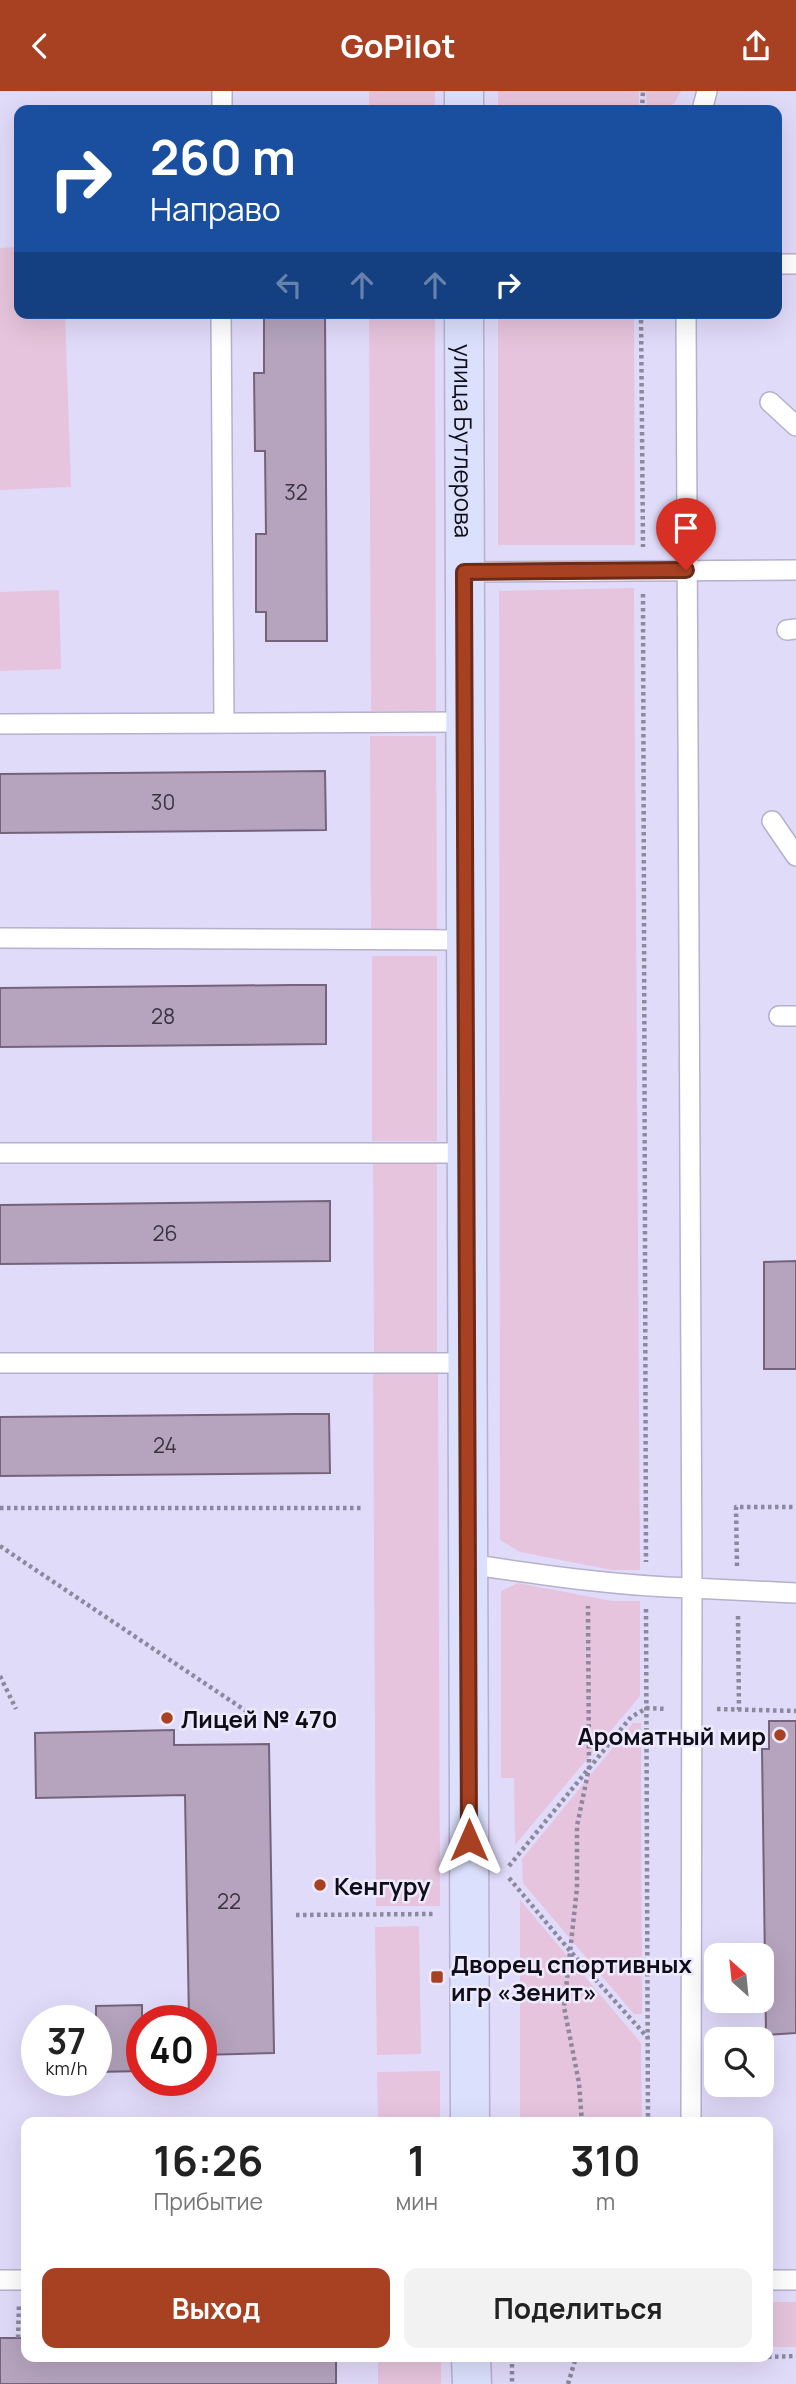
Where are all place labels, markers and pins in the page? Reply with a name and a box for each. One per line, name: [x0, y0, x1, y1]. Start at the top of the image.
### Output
pin: [656, 498, 716, 570]
place label: Лицей № 470: [181, 1702, 338, 1735]
marker: Лицей № 470: [159, 1710, 175, 1726]
place label: Ароматный мир: [578, 1719, 766, 1752]
marker: Ароматный мир: [772, 1727, 788, 1743]
place label: Кенгуру: [334, 1869, 431, 1902]
marker: Кенгуру: [312, 1877, 328, 1893]
place label: Дворец спортивных игр «Зенит»: [451, 1947, 692, 2008]
marker: Дворец спортивных игр «Зенит»: [429, 1969, 445, 1985]

